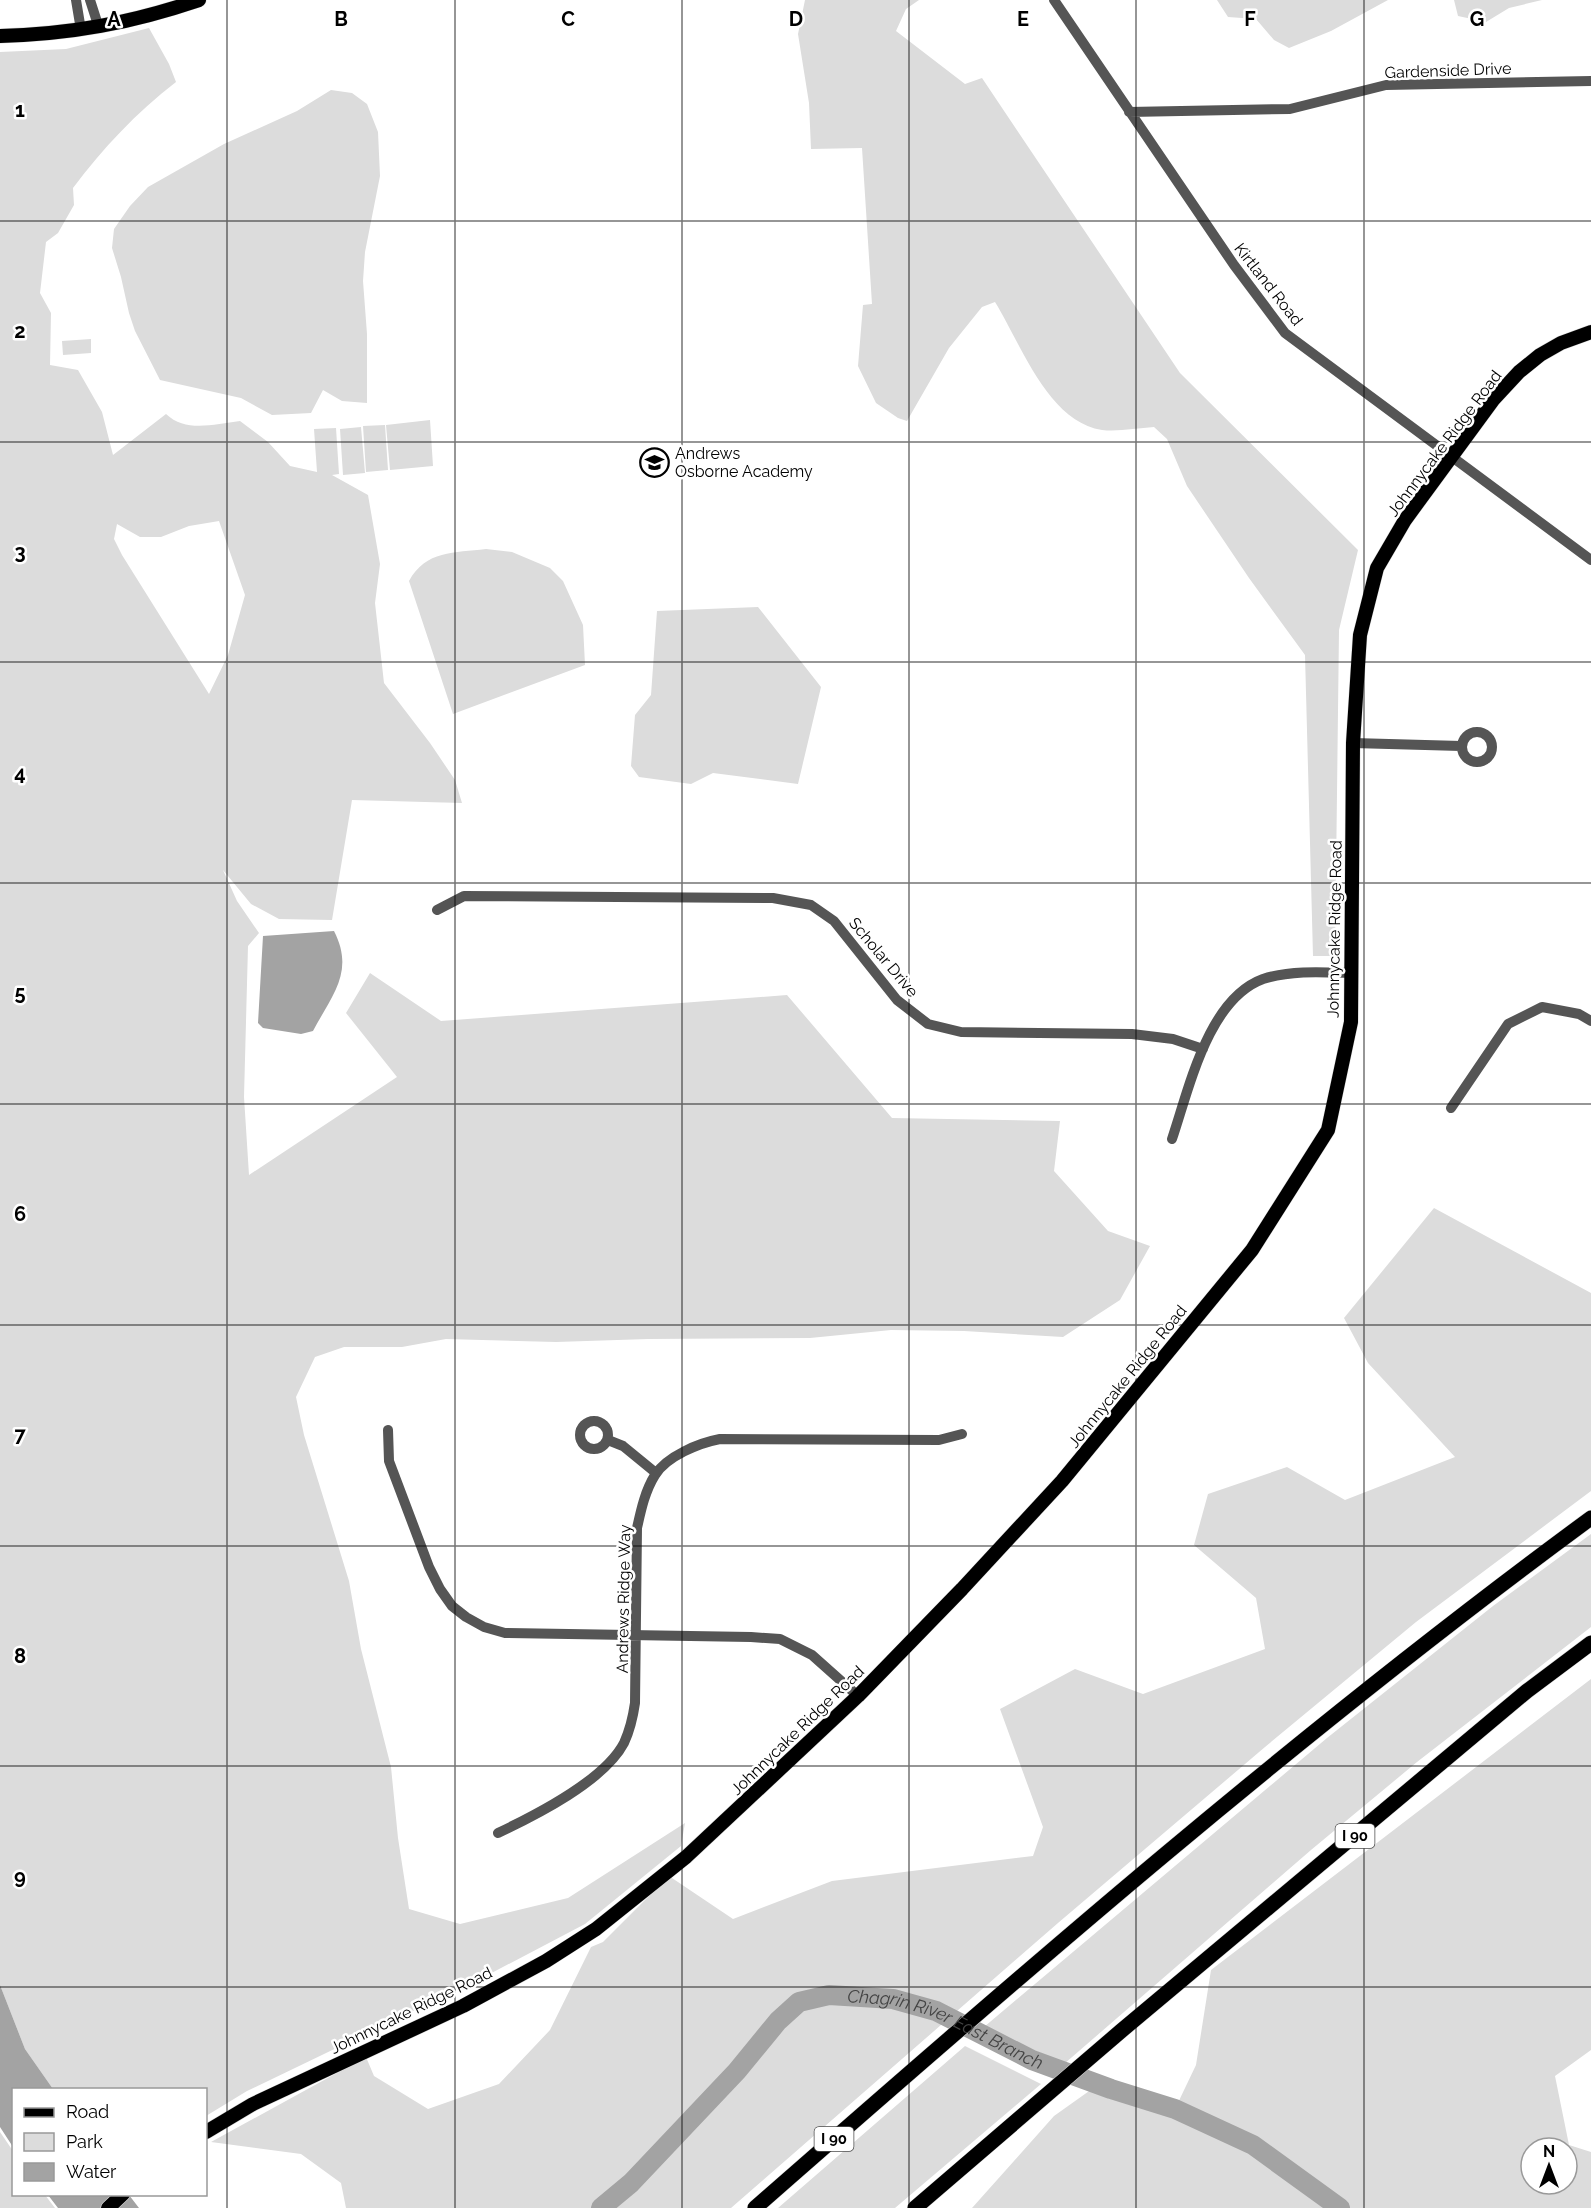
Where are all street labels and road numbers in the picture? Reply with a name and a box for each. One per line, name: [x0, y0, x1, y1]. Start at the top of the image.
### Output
street label: Gardenside Drive: [1384, 59, 1512, 82]
street label: Kirtland Road: [1230, 239, 1307, 329]
street label: Johnnycake Ridge Road: [1383, 367, 1506, 520]
street label: Johnnycake Ridge Road: [1323, 840, 1346, 1018]
street label: Scholar Drive: [845, 914, 922, 1001]
street label: Johnnycake Ridge Road: [1064, 1301, 1191, 1451]
street label: Andrews Ridge Way: [613, 1524, 634, 1674]
street label: Johnnycake Ridge Road: [727, 1662, 868, 1799]
road number: I 90: [1336, 1824, 1374, 1848]
street label: Johnnycake Ridge Road: [327, 1963, 495, 2058]
road number: I 90: [814, 2127, 854, 2151]

